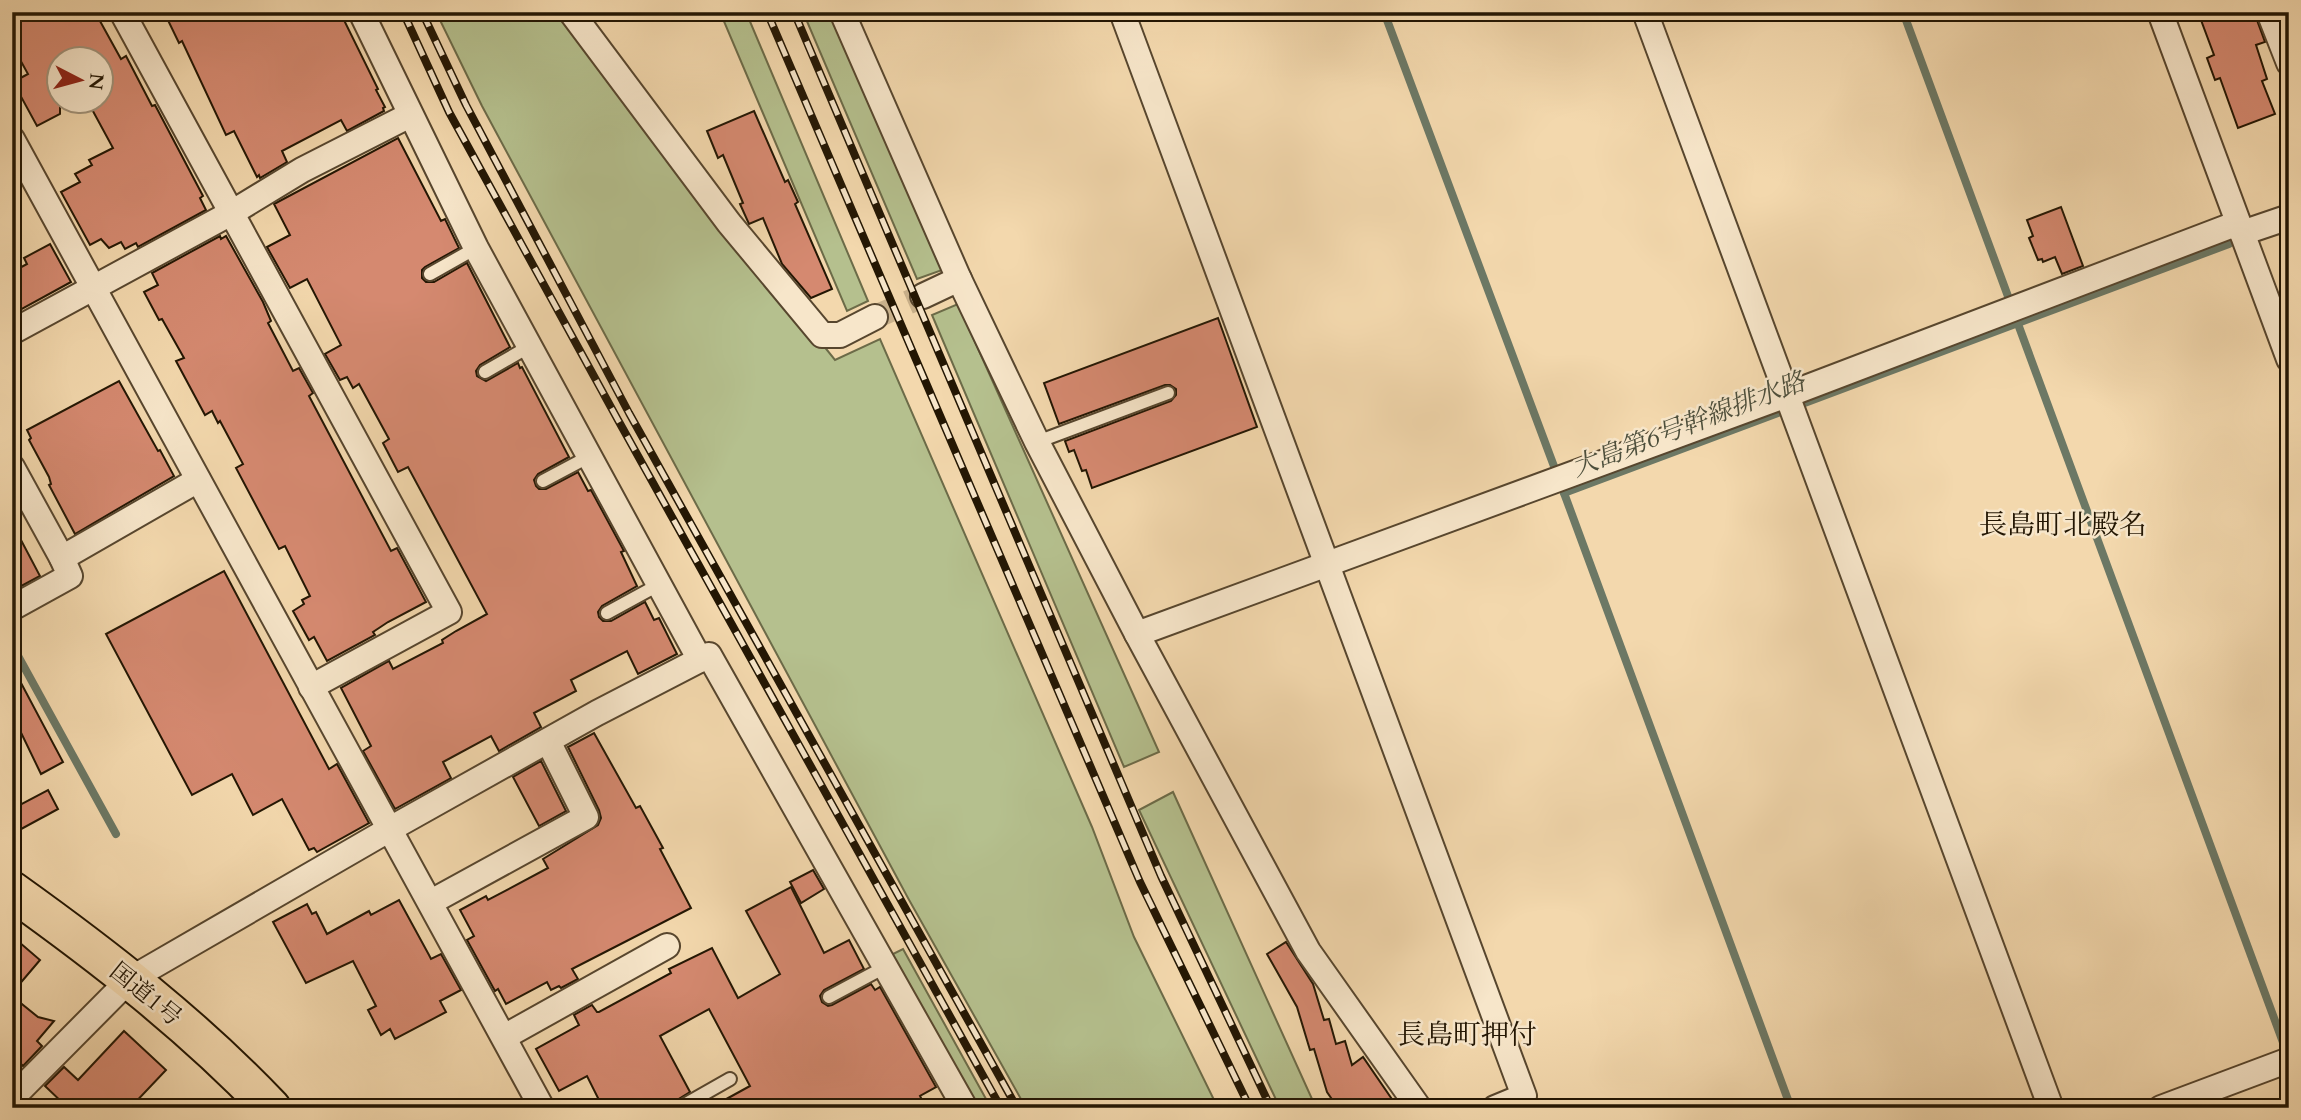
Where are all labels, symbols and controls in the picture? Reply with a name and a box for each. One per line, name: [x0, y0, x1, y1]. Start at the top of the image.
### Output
north arrow: [46, 46, 116, 116]
text: N: [82, 72, 110, 92]
water label: 大島第6号幹線排水路: [1566, 363, 1812, 485]
district label: 長島町北殿名: [1979, 506, 2147, 544]
street label: 国道1号: [103, 955, 189, 1034]
district label: 長島町押付: [1397, 1016, 1537, 1054]

